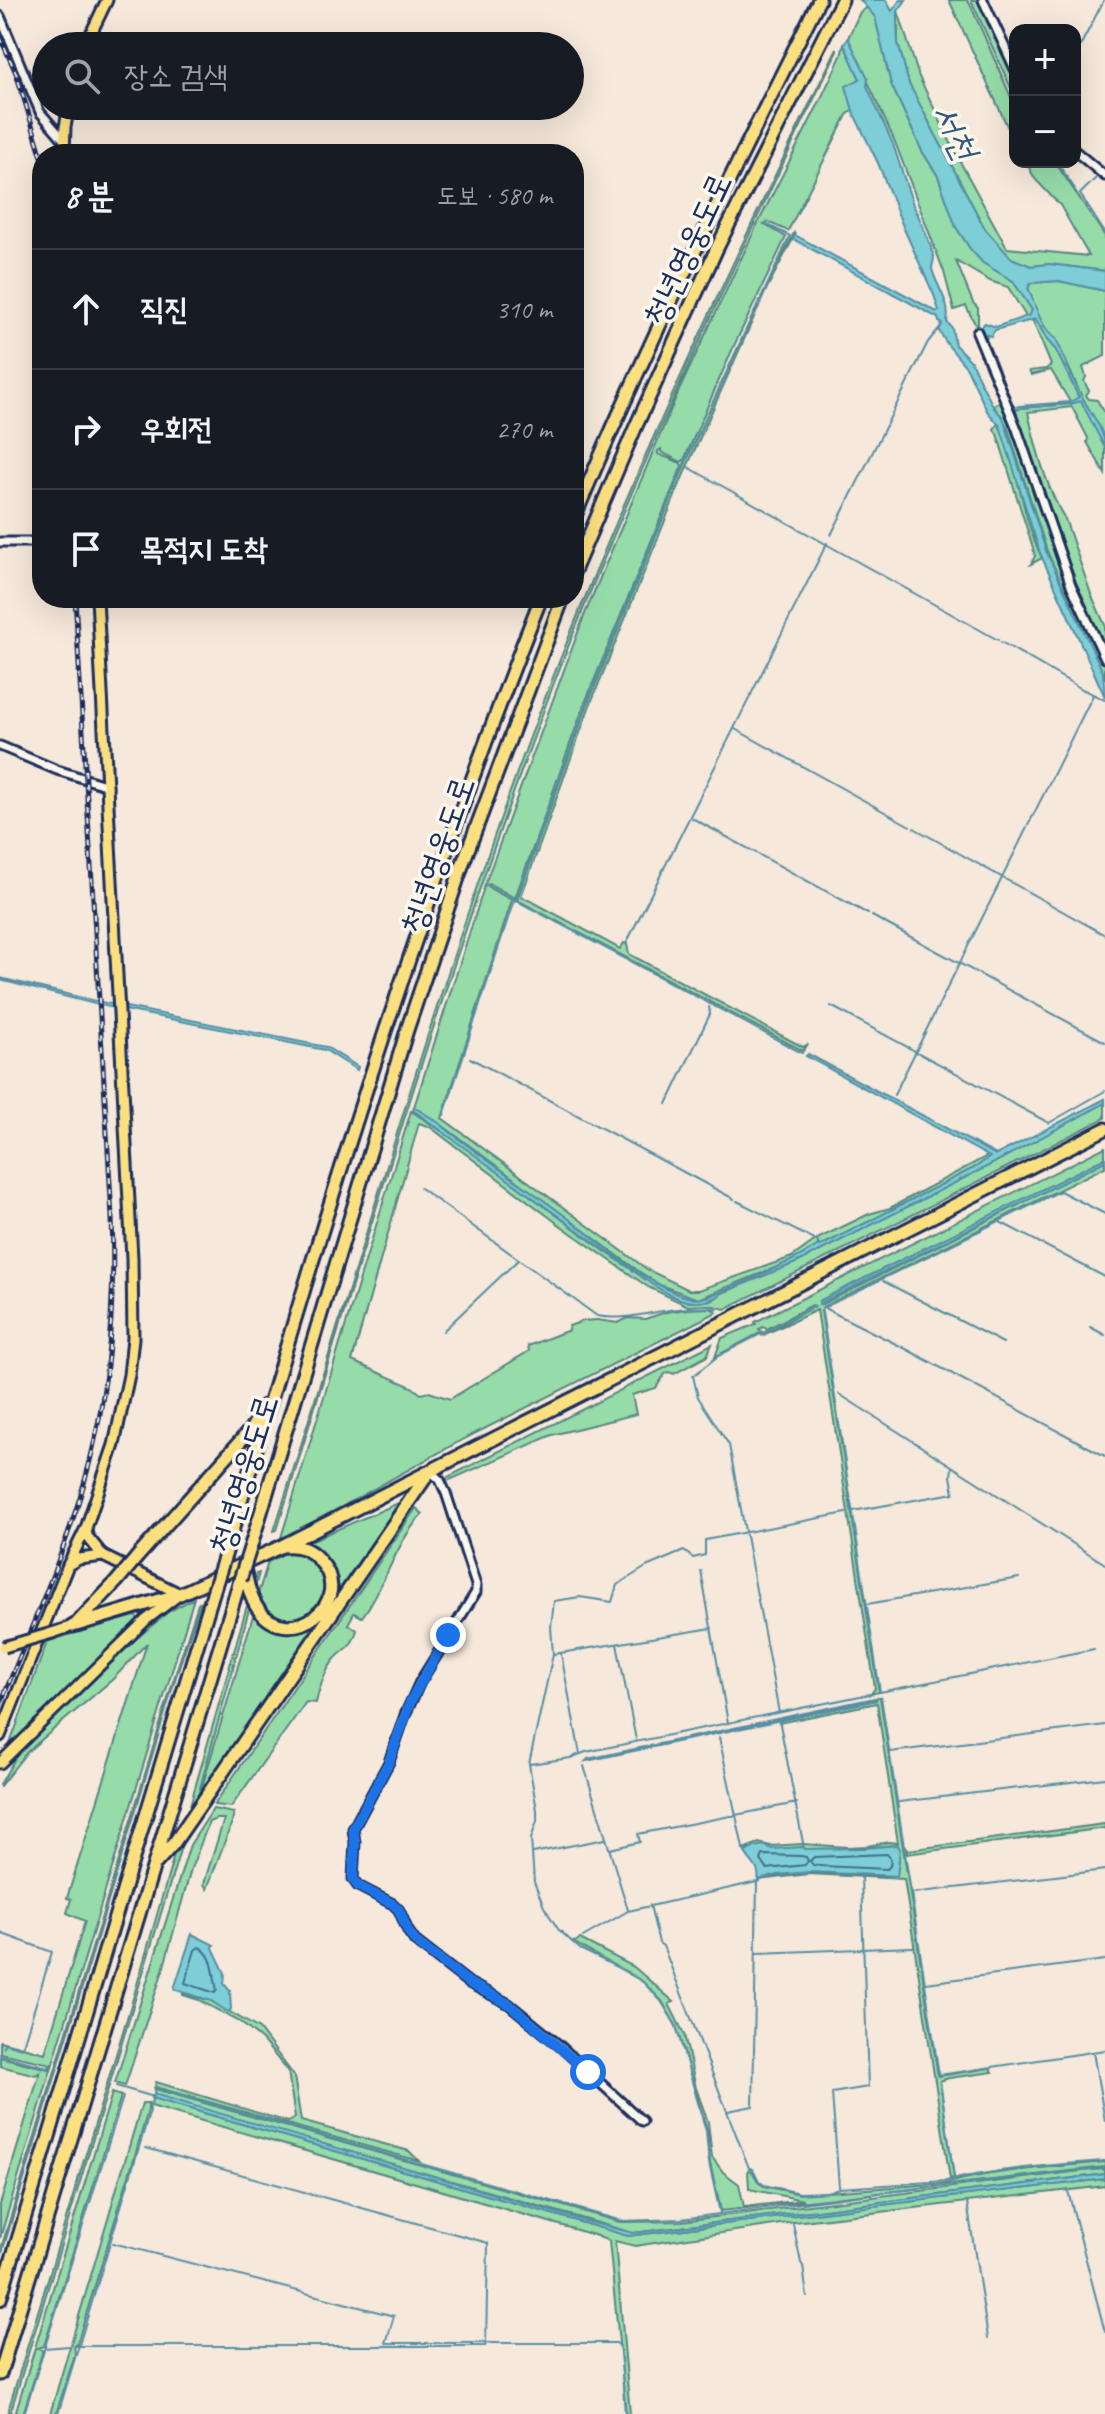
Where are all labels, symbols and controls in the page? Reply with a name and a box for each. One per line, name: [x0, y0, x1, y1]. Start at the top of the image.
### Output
map controls: [1009, 24, 1081, 168]
button: +: [1009, 24, 1081, 96]
search box: [32, 32, 584, 120]
icon: search: [60, 54, 104, 98]
text: 장소 검색: [124, 57, 228, 95]
water label: 서천: [921, 95, 990, 170]
button: −: [1009, 96, 1081, 168]
street label: 청년영웅도로: [633, 166, 741, 332]
text: 8 분: [64, 174, 115, 217]
text: 도보 · 580 m: [437, 179, 552, 212]
icon: ahead: [64, 287, 108, 331]
text: 직진: [140, 290, 188, 328]
text: 310 m: [496, 293, 552, 326]
icon: right: [64, 407, 108, 451]
text: 우회전: [140, 410, 212, 448]
text: 270 m: [496, 413, 552, 446]
icon: arrive: [64, 527, 108, 571]
text: 목적지 도착: [140, 530, 268, 568]
street label: 청년영웅도로: [390, 770, 484, 940]
street label: 청년영웅도로: [198, 1389, 288, 1559]
route end: [430, 1617, 466, 1653]
route start: [570, 2054, 606, 2090]

